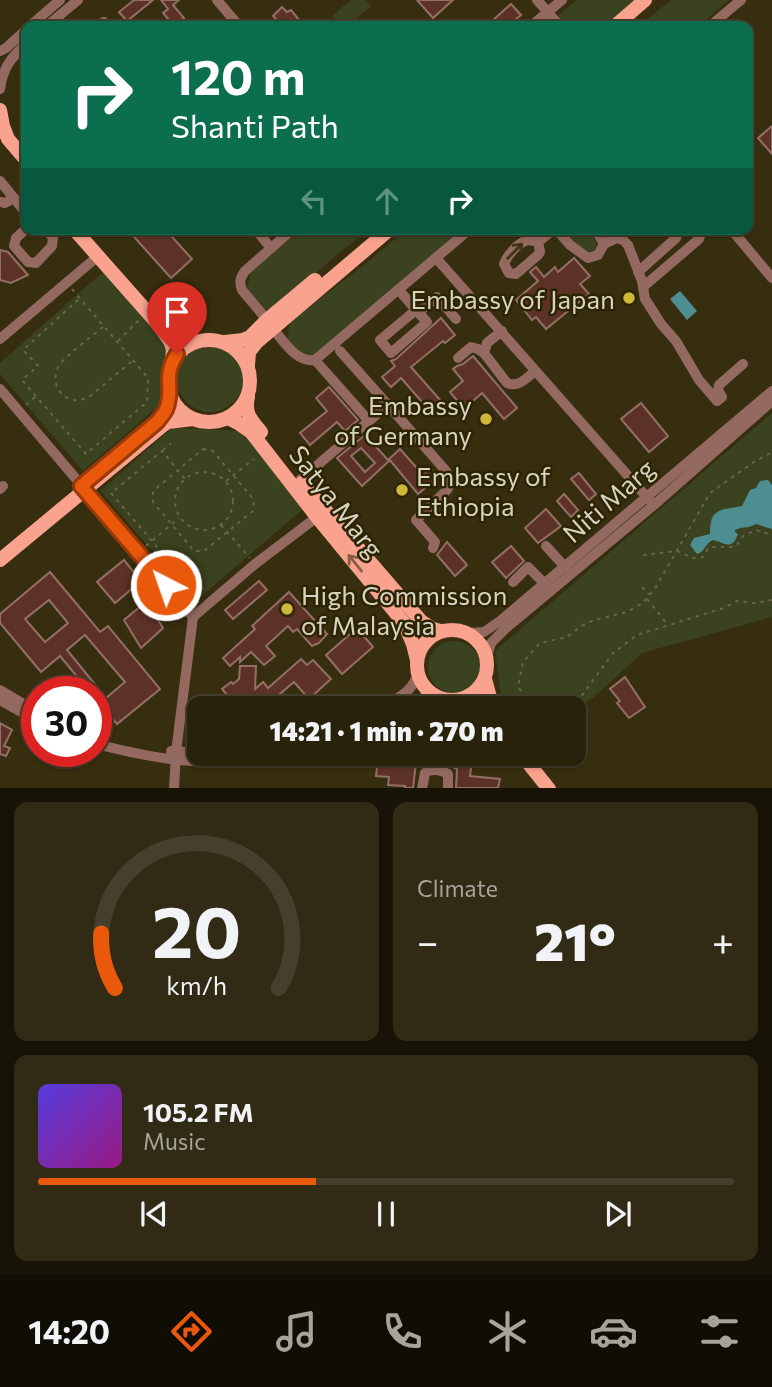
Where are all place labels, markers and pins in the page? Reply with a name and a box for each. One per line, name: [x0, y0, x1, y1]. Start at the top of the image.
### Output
pin: [147, 282, 207, 354]
place label: Embassy of Japan: [410, 283, 615, 314]
marker: Embassy of Japan: [621, 290, 637, 306]
place label: Embassy of Germany: [334, 389, 472, 450]
marker: Embassy of Germany: [478, 411, 494, 427]
place label: Embassy of Ethiopia: [416, 460, 551, 521]
marker: Embassy of Ethiopia: [394, 482, 410, 498]
place label: High Commission of Malaysia: [301, 579, 507, 640]
marker: High Commission of Malaysia: [279, 601, 295, 617]

